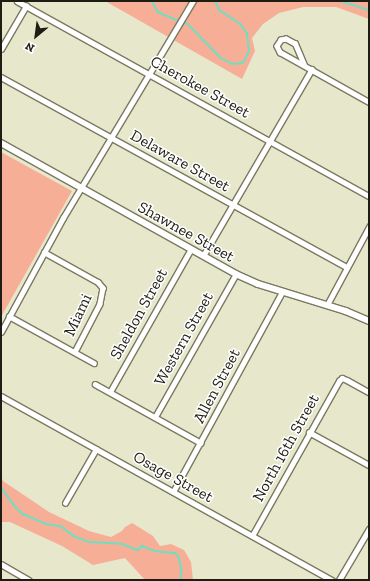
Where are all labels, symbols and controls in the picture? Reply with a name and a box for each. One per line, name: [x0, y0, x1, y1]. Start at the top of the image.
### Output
north arrow: [16, 16, 56, 56]
text: N: [23, 39, 37, 55]
street label: Cherokee Street: [147, 52, 253, 122]
street label: Delaware Street: [127, 126, 233, 196]
street label: Shawnee Street: [134, 198, 238, 266]
street label: Sheldon Street: [106, 265, 172, 363]
street label: Western Street: [150, 289, 218, 389]
street label: Miami: [60, 291, 96, 339]
street label: Allen Street: [189, 346, 245, 426]
street label: North 16th Street: [248, 391, 324, 505]
street label: Osage Street: [130, 447, 216, 507]

